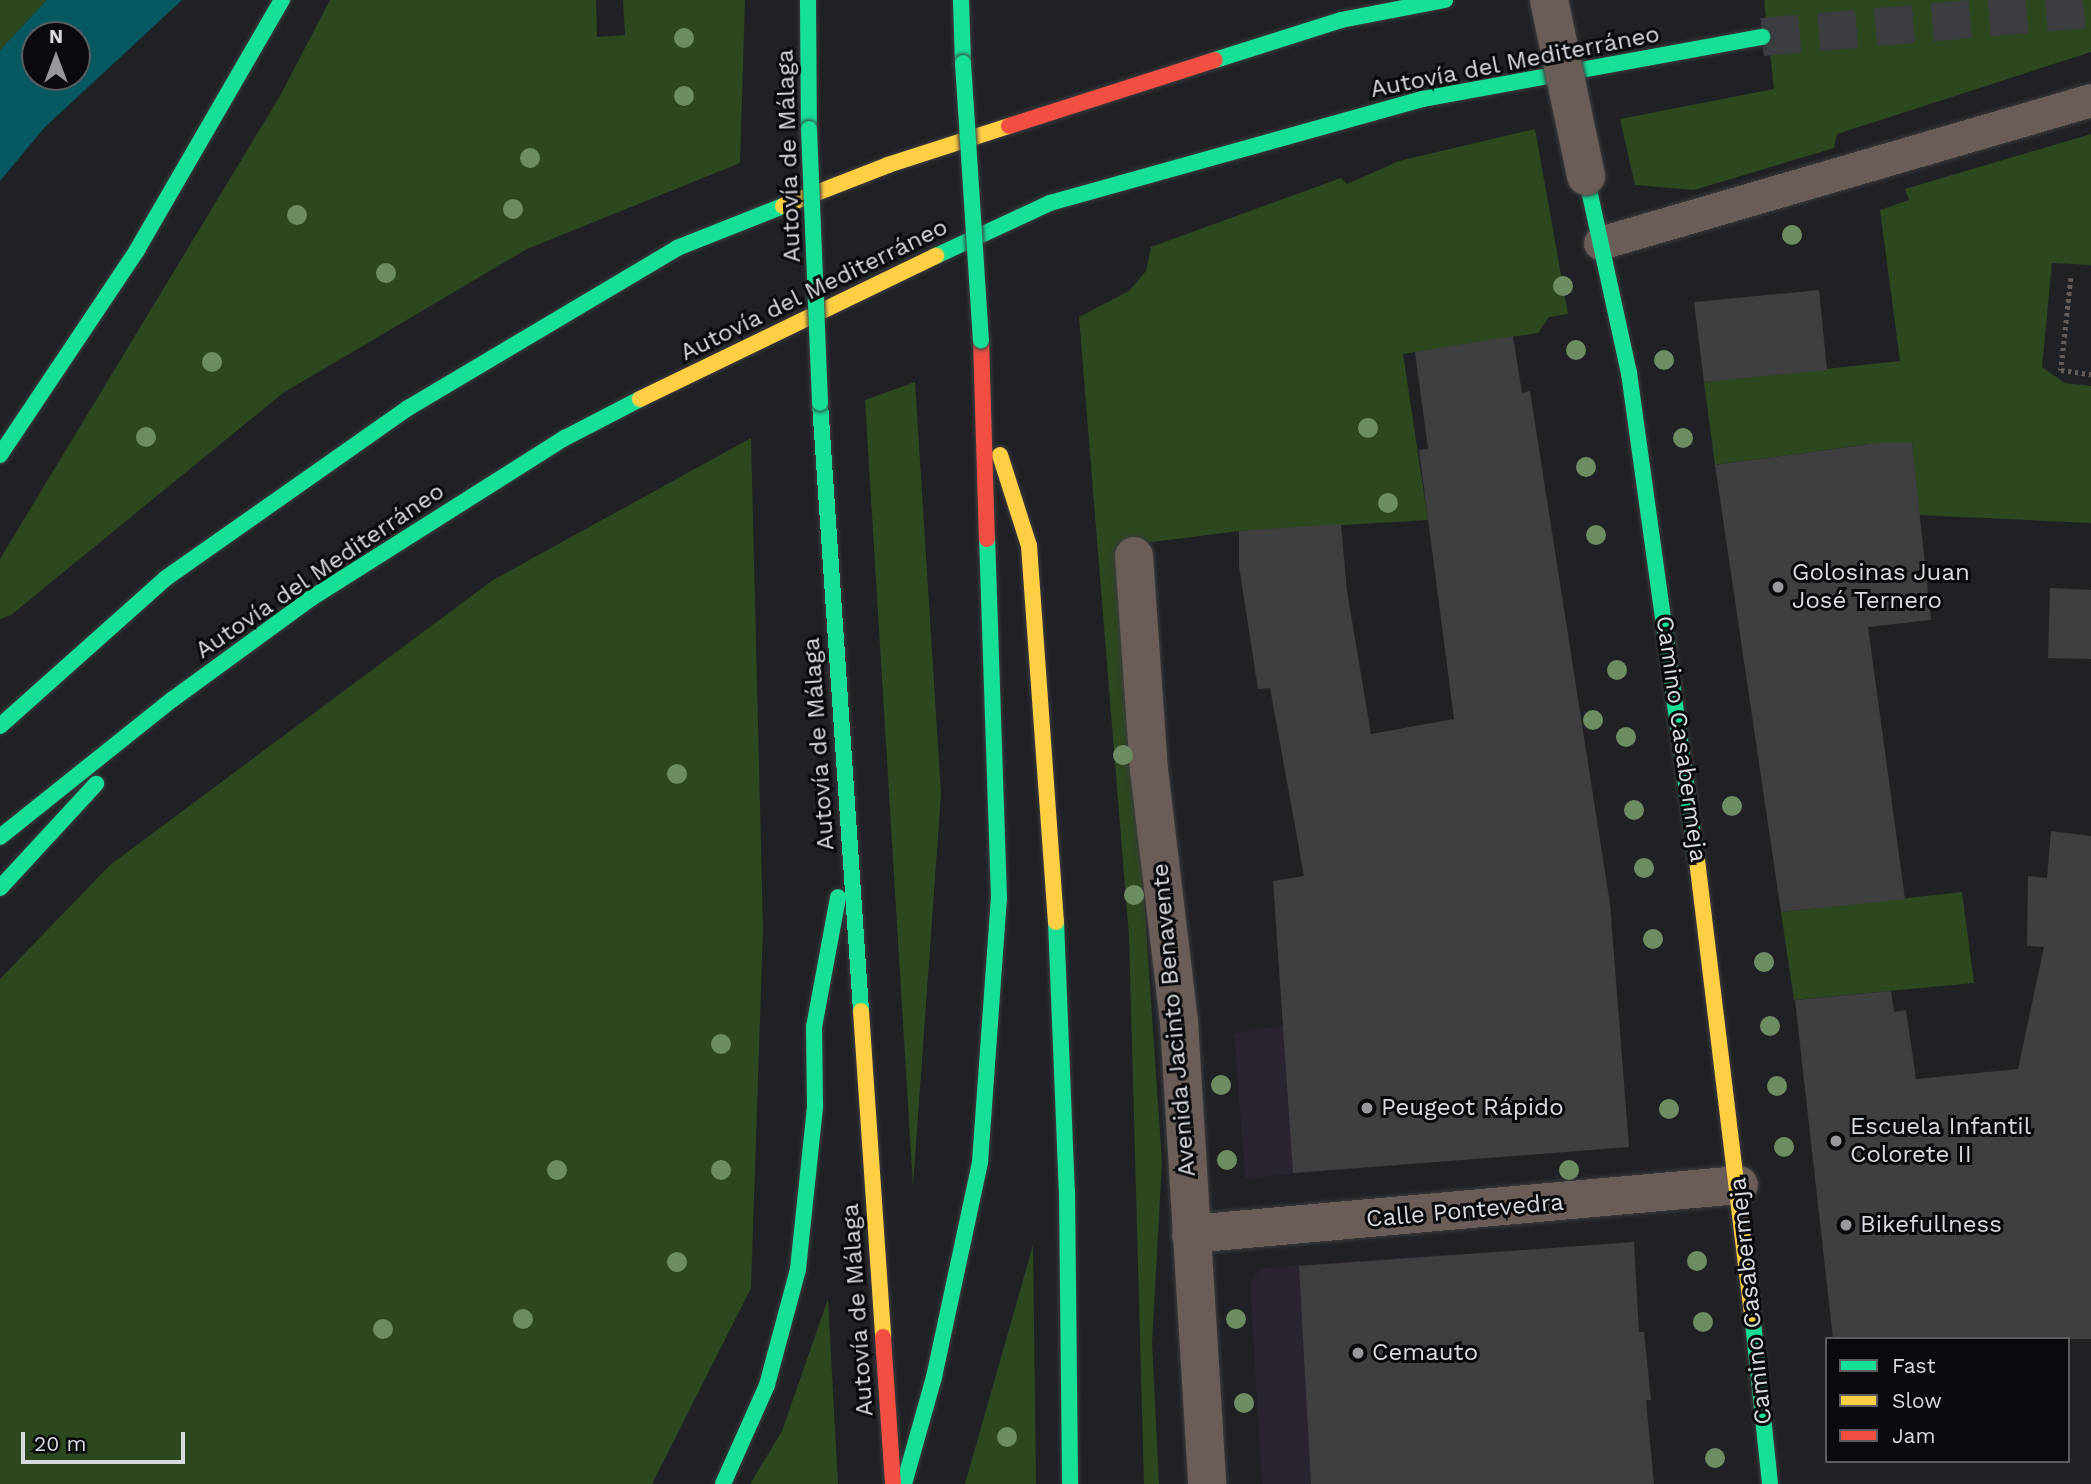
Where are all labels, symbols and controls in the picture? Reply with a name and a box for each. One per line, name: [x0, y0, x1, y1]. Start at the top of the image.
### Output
street label: Autovía del Mediterráneo: [1367, 20, 1663, 104]
north arrow: [21, 21, 91, 91]
text: N: [49, 25, 63, 48]
street label: Autovía de Málaga: [771, 49, 807, 263]
street label: Autovía del Mediterráneo: [675, 212, 953, 368]
street label: Autovía del Mediterráneo: [190, 476, 450, 666]
place label: Golosinas Juan José Ternero: [1792, 559, 1970, 615]
marker: Golosinas Juan José Ternero: [1770, 579, 1786, 595]
street label: Camino Casabermeja: [1649, 614, 1713, 864]
street label: Autovía de Málaga: [797, 636, 841, 852]
street label: Avenida Jacinto Benavente: [1146, 861, 1202, 1179]
place label: Peugeot Rápido: [1381, 1094, 1564, 1122]
marker: Peugeot Rápido: [1359, 1100, 1375, 1116]
place label: Escuela Infantil Colorete II: [1850, 1113, 2032, 1169]
marker: Escuela Infantil Colorete II: [1828, 1133, 1844, 1149]
street label: Camino Casabermeja: [1724, 1176, 1778, 1426]
street label: Calle Pontevedra: [1365, 1188, 1565, 1234]
street label: Autovía de Málaga: [836, 1202, 880, 1418]
place label: Bikefullness: [1860, 1211, 2002, 1239]
marker: Bikefullness: [1838, 1217, 1854, 1233]
legend: [1825, 1337, 2070, 1463]
place label: Cemauto: [1372, 1339, 1478, 1367]
marker: Cemauto: [1350, 1345, 1366, 1361]
text: Fast: [1892, 1353, 1936, 1378]
text: Slow: [1892, 1388, 1942, 1413]
scale bar: [24, 1418, 189, 1462]
text: Jam: [1892, 1423, 1935, 1448]
text: 20 m: [34, 1431, 86, 1456]

